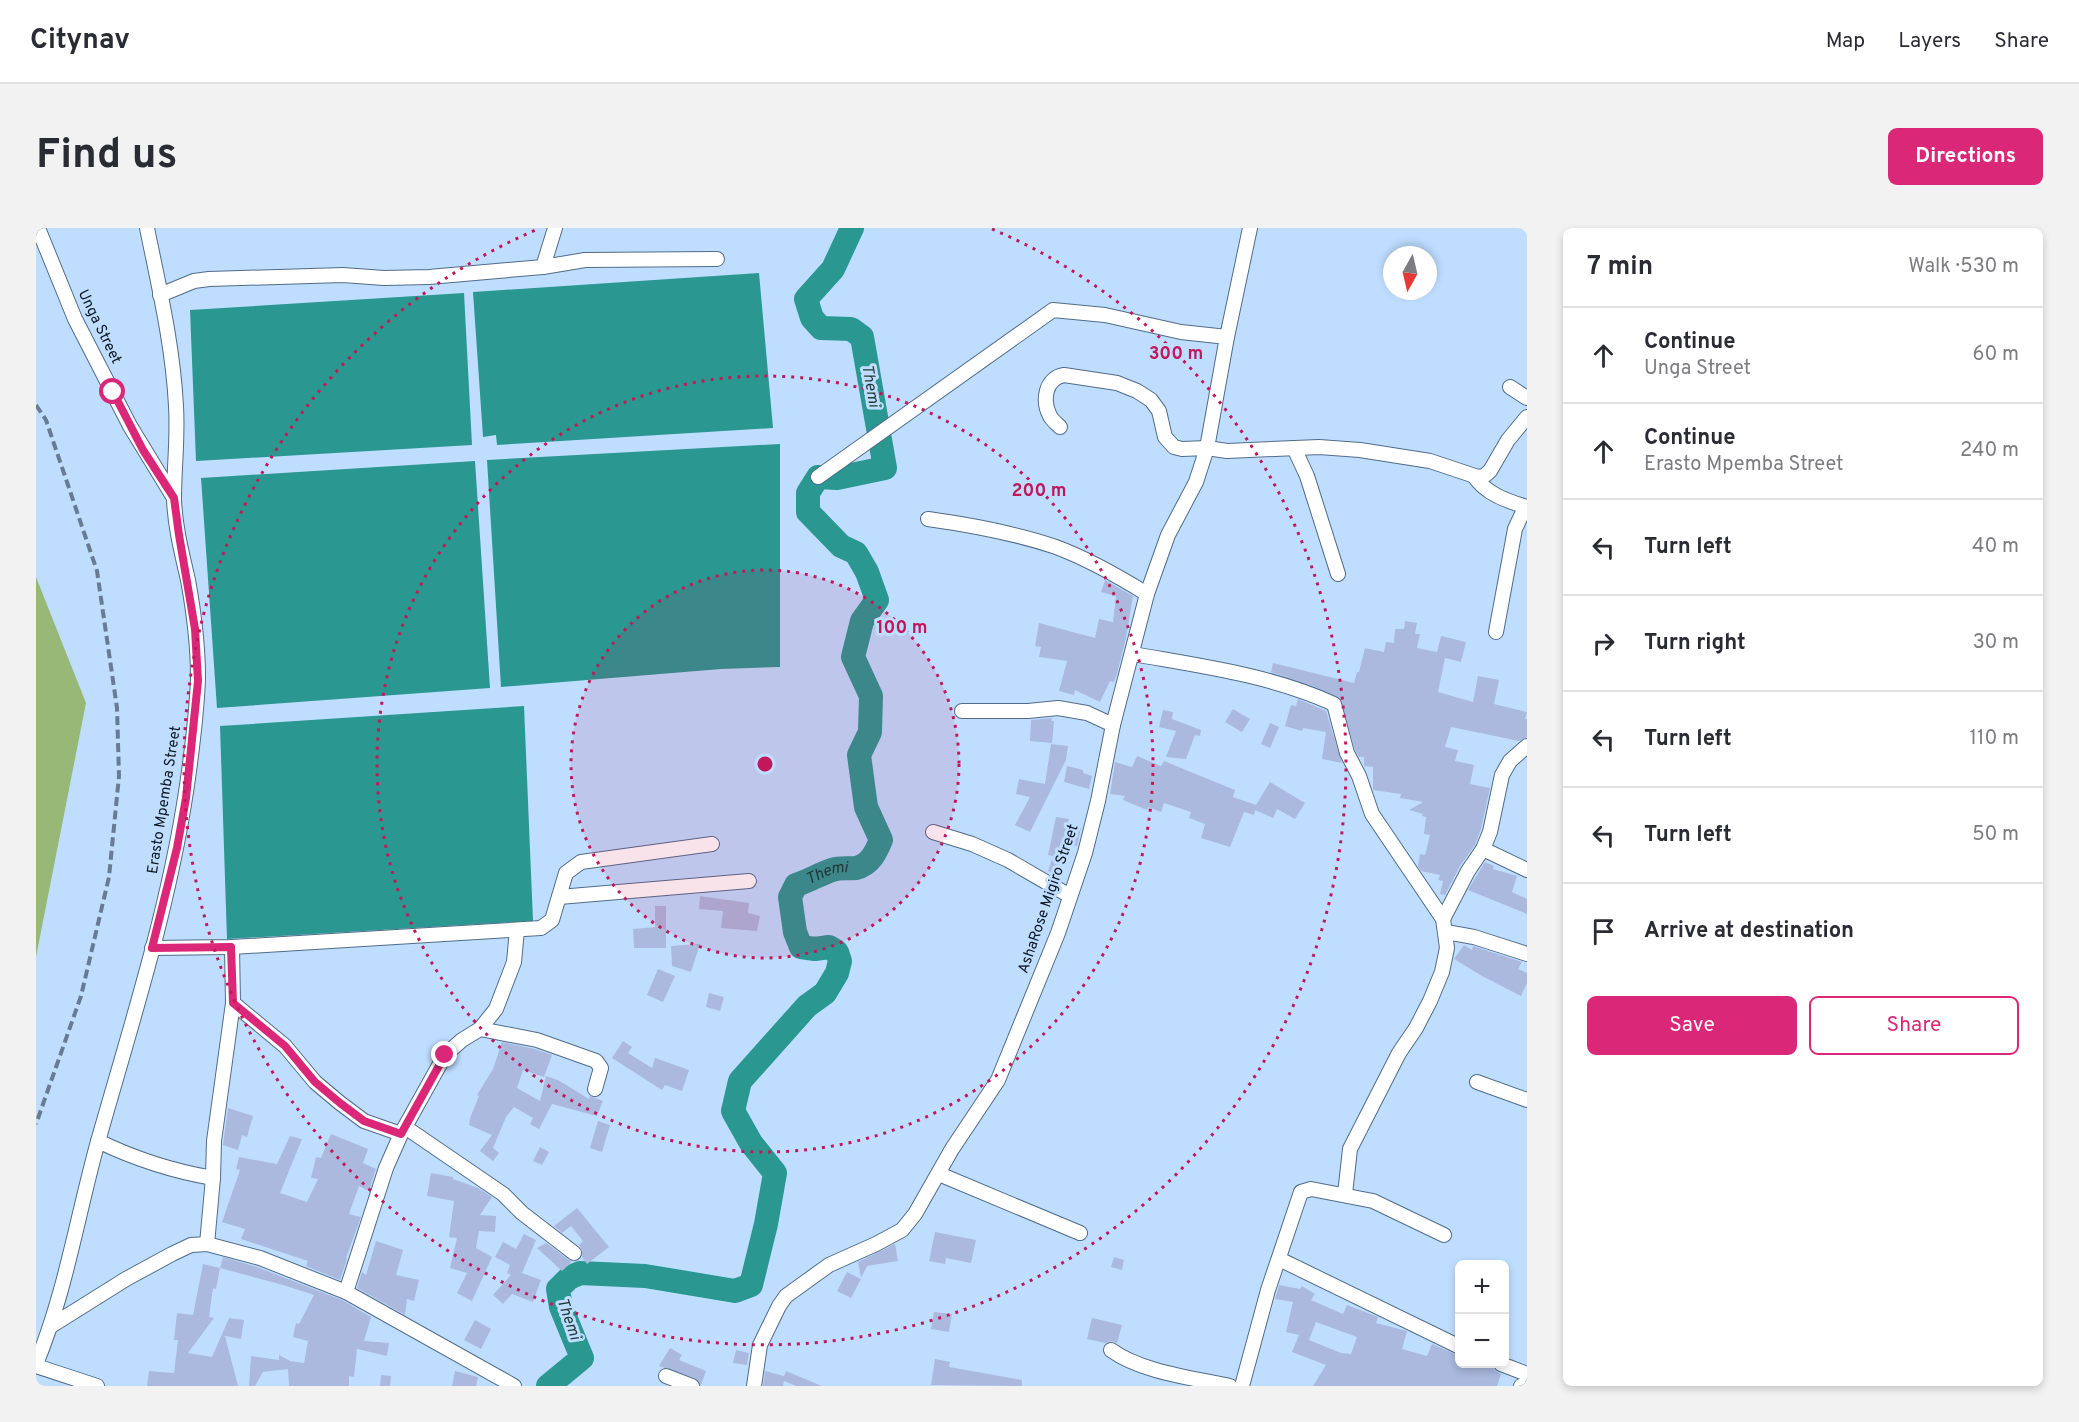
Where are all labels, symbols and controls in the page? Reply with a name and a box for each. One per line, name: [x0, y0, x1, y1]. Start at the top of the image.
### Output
text: Citynav: [30, 23, 130, 59]
text: Map: [1826, 28, 1865, 55]
text: Layers: [1898, 28, 1961, 55]
text: Share: [1994, 28, 2049, 55]
button: Directions: [1888, 128, 2043, 185]
text: Find us: [36, 130, 177, 183]
north arrow: [1383, 246, 1437, 300]
text: 7 min: [1587, 251, 1653, 284]
text: Walk · 530 m: [1908, 254, 2019, 280]
street label: Unga Street: [73, 287, 125, 367]
text: Continue: [1644, 329, 1735, 356]
icon: ahead: [1587, 339, 1620, 372]
text: 60 m: [1973, 342, 2019, 368]
text: 300 m: [1149, 343, 1203, 366]
text: Unga Street: [1644, 356, 1751, 382]
water label: Themi: [856, 363, 884, 410]
route start: [99, 378, 125, 404]
text: Continue: [1644, 425, 1735, 452]
icon: ahead: [1587, 435, 1620, 468]
text: 240 m: [1960, 438, 2019, 464]
text: Erasto Mpemba Street: [1644, 452, 1844, 478]
text: 200 m: [1011, 480, 1067, 503]
icon: left: [1587, 531, 1620, 564]
text: Turn left: [1644, 534, 1732, 561]
text: 40 m: [1972, 534, 2019, 560]
text: 100 m: [876, 617, 928, 640]
icon: right: [1587, 627, 1620, 660]
text: Turn right: [1644, 630, 1746, 657]
text: 30 m: [1973, 630, 2019, 656]
icon: left: [1587, 723, 1620, 756]
street label: Erasto Mpemba Street: [144, 725, 186, 875]
text: Turn left: [1644, 726, 1732, 753]
text: 110 m: [1970, 726, 2019, 752]
centre of rings: [755, 754, 775, 774]
icon: left: [1587, 819, 1620, 852]
street label: AshaRose Migiro Street: [1015, 822, 1083, 976]
text: Turn left: [1644, 822, 1732, 849]
text: 50 m: [1972, 822, 2019, 848]
water label: Themi: [803, 858, 849, 890]
icon: arrive: [1587, 915, 1620, 948]
text: Arrive at destination: [1644, 918, 1854, 945]
button: Save: [1587, 996, 1797, 1055]
button: Share: [1809, 996, 2019, 1055]
route end: [431, 1041, 457, 1067]
map controls: [1455, 1260, 1509, 1368]
button: +: [1455, 1260, 1509, 1314]
water label: Themi: [552, 1295, 585, 1344]
button: −: [1455, 1314, 1509, 1368]

